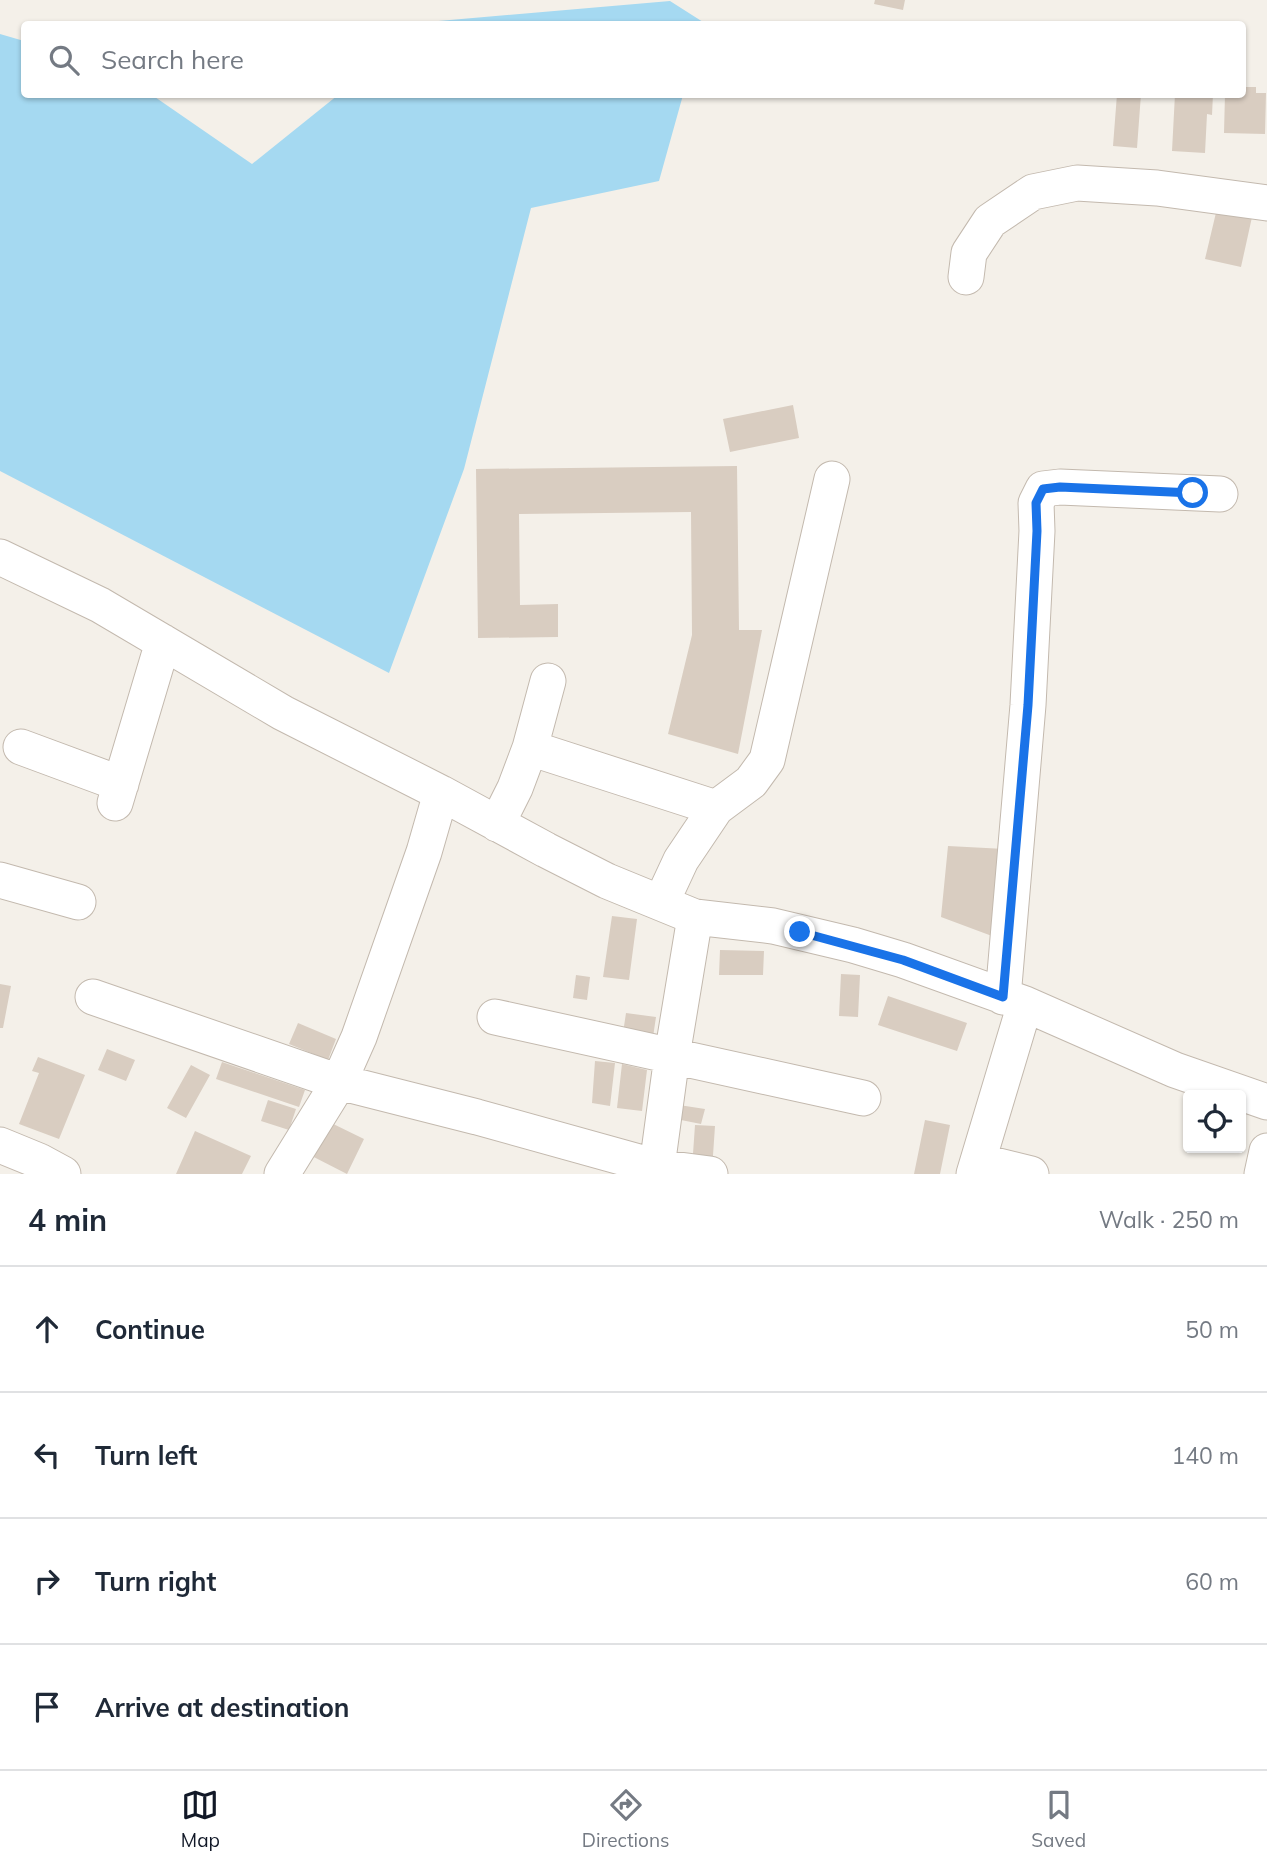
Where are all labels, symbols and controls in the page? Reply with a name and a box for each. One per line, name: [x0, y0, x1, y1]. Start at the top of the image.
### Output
search box: [21, 21, 1246, 98]
icon: search: [45, 41, 83, 79]
text: Search here: [101, 43, 244, 76]
route start: [1177, 477, 1208, 508]
route end: [784, 916, 815, 947]
map controls: [1183, 1090, 1246, 1153]
button: locate: [1183, 1090, 1246, 1153]
text: 4 min: [28, 1201, 107, 1239]
text: Walk · 250 m: [1099, 1205, 1239, 1234]
icon: ahead: [28, 1310, 66, 1348]
text: Continue: [95, 1313, 205, 1346]
text: 50 m: [1185, 1315, 1239, 1344]
icon: left: [28, 1436, 66, 1474]
text: Turn left: [95, 1439, 197, 1472]
text: 140 m: [1171, 1441, 1239, 1470]
icon: right: [28, 1562, 66, 1600]
text: Turn right: [95, 1565, 216, 1598]
text: 60 m: [1185, 1567, 1239, 1596]
icon: arrive: [28, 1688, 66, 1726]
text: Arrive at destination: [95, 1691, 350, 1724]
tab: Map: [181, 1786, 220, 1852]
tab: Directions: [582, 1786, 670, 1852]
tab: Saved: [1031, 1786, 1086, 1852]

